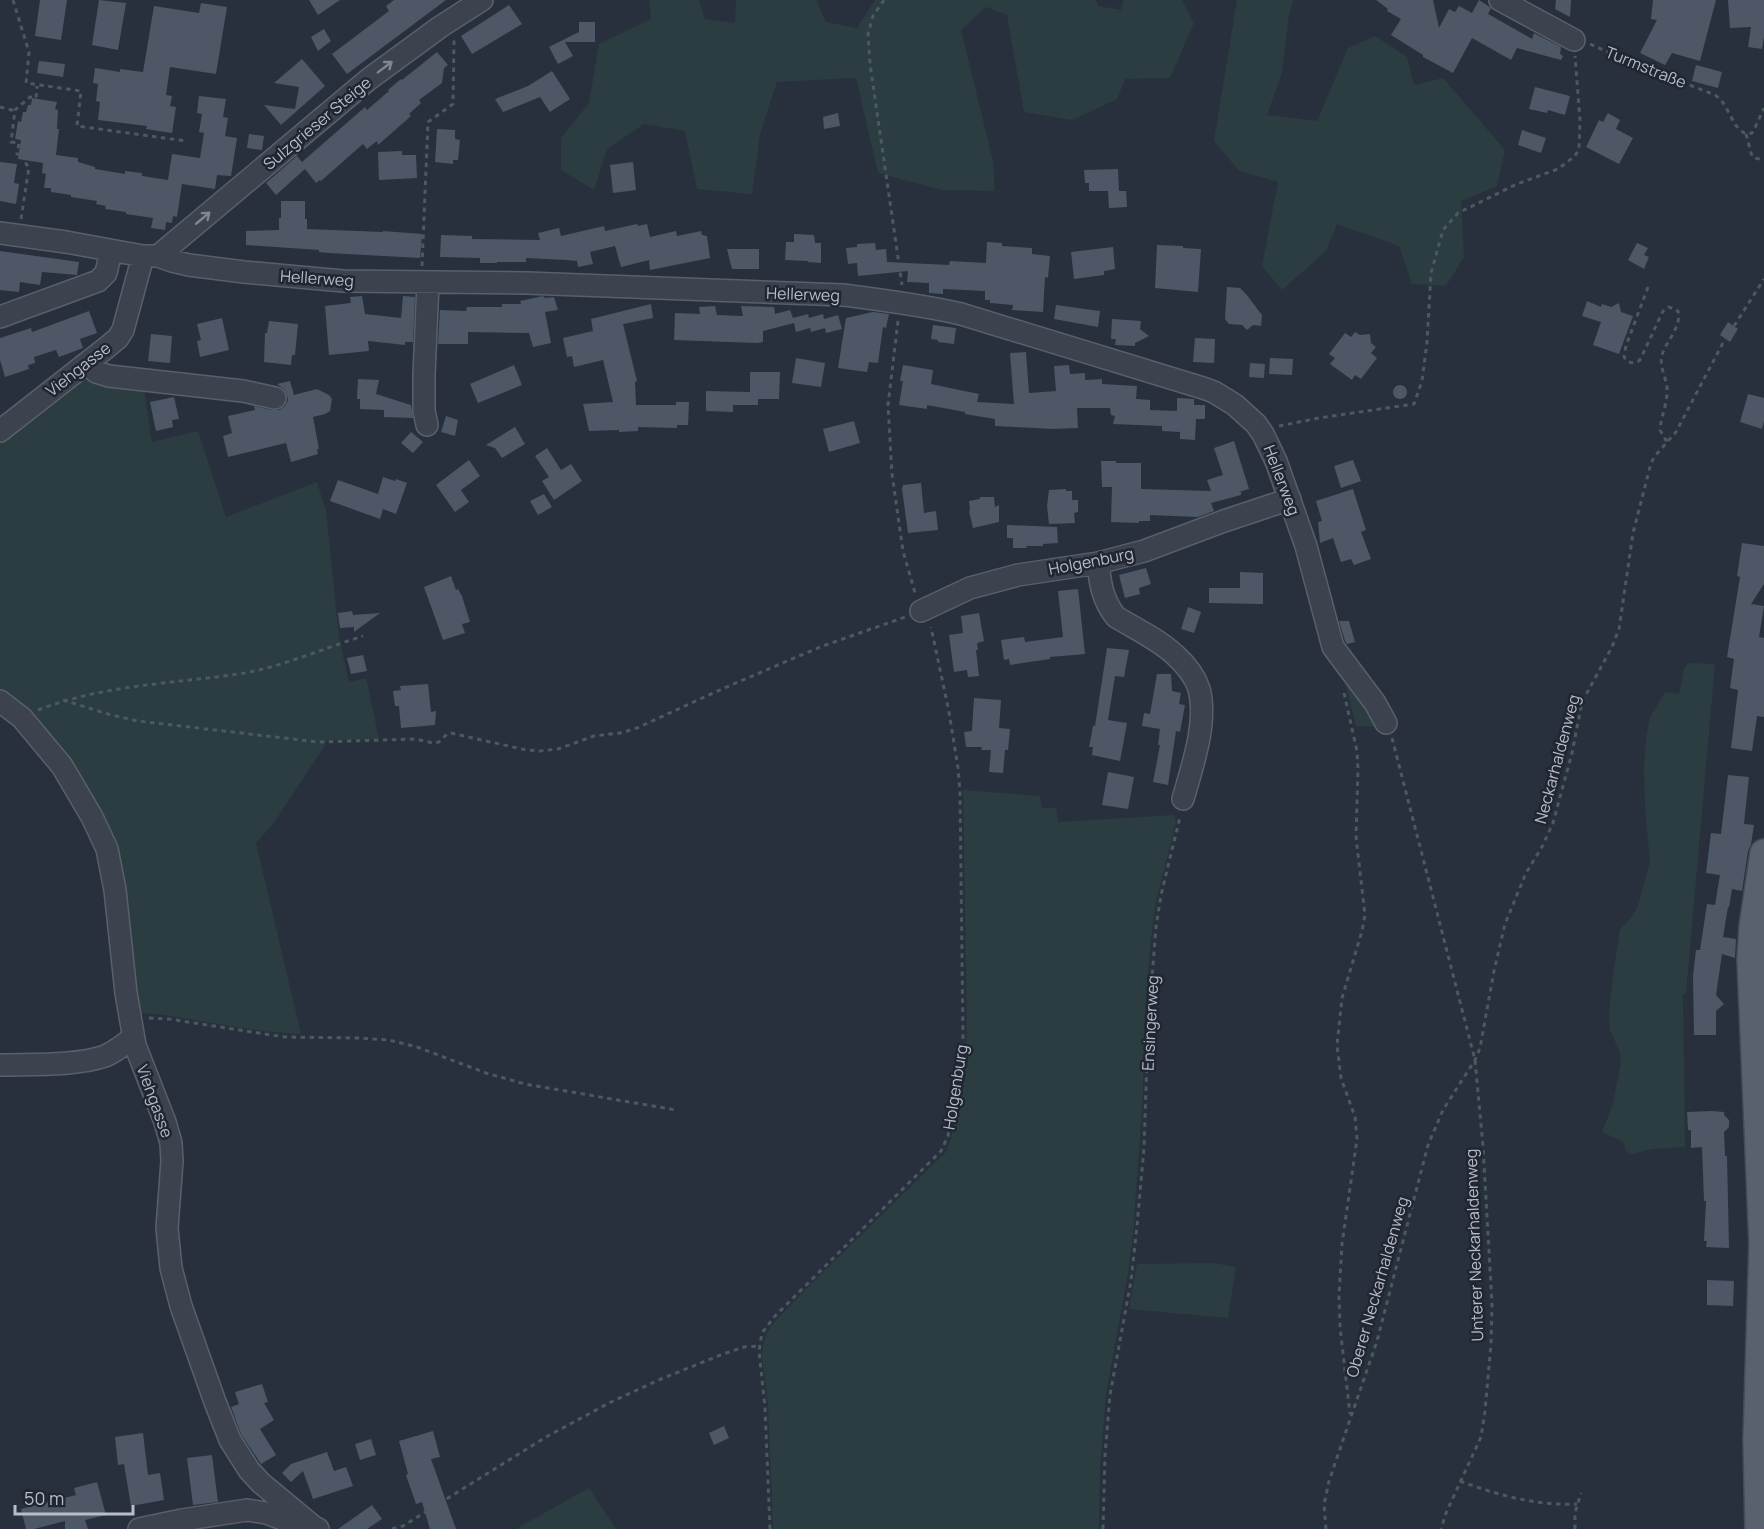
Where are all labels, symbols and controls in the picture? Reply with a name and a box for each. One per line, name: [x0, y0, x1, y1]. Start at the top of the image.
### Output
street label: Turmstraße: [1602, 41, 1690, 93]
one-way arrow: [377, 60, 393, 73]
street label: Sulzgrieser Steige: [258, 71, 376, 175]
one-way arrow: [195, 212, 211, 225]
street label: Hellerweg: [279, 264, 355, 292]
street label: Hellerweg: [766, 282, 840, 306]
street label: Viehgasse: [41, 337, 115, 401]
street label: Hellerweg: [1259, 442, 1305, 518]
street label: Holgenburg: [1047, 542, 1135, 580]
street label: Neckarhaldenweg: [1529, 692, 1585, 826]
street label: Ensingerweg: [1137, 975, 1163, 1071]
street label: Holgenburg: [937, 1043, 973, 1131]
street label: Viehgasse: [132, 1061, 178, 1141]
street label: Unterer Neckarhaldenweg: [1460, 1148, 1488, 1342]
street label: Oberer Neckarhaldenweg: [1341, 1194, 1413, 1380]
scale bar: [15, 1478, 134, 1516]
text: 50 m: [24, 1486, 64, 1510]

